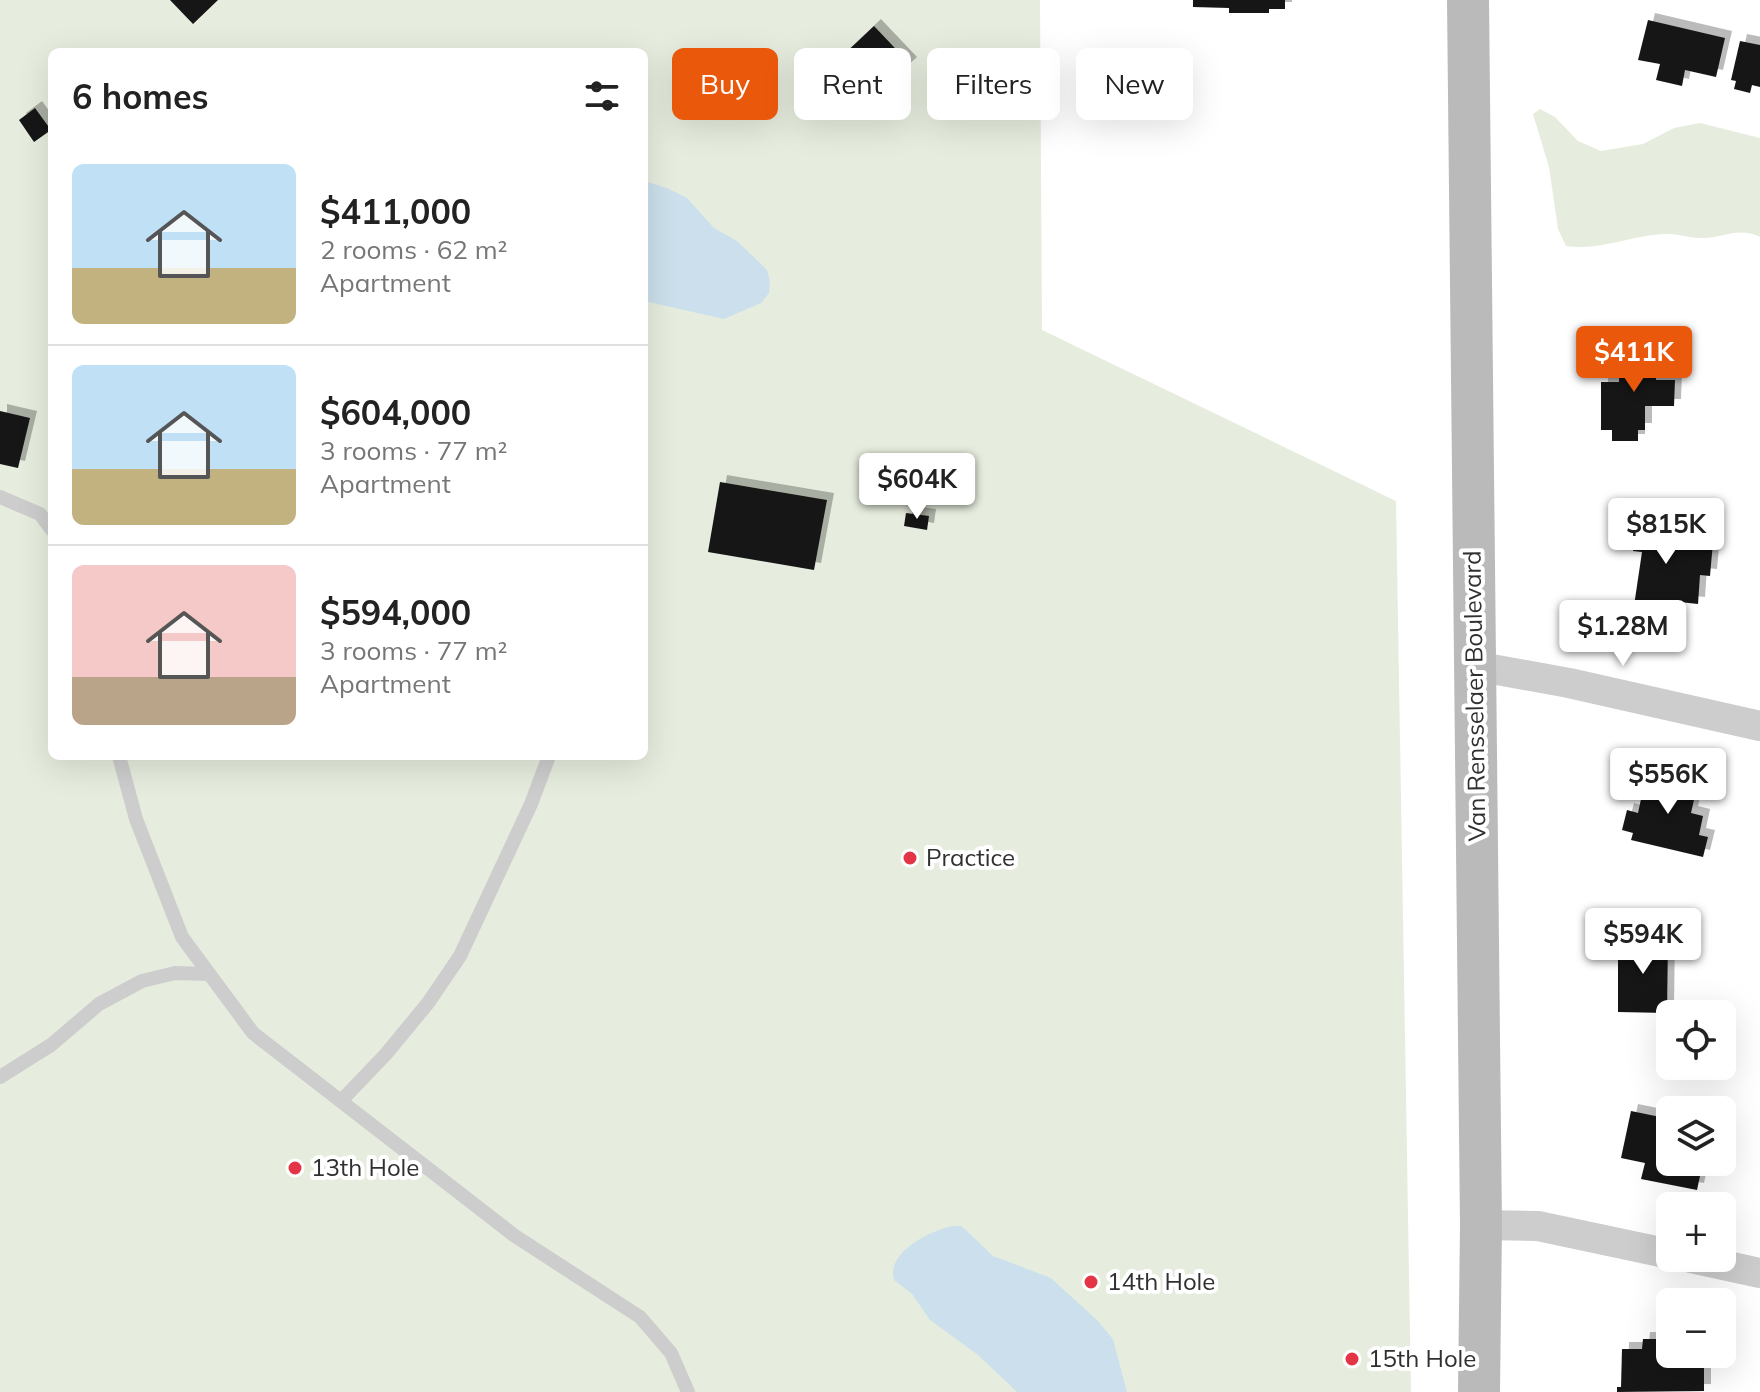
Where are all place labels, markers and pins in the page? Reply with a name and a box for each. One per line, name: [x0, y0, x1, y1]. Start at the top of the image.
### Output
pin: $411K: [1578, 326, 1690, 394]
pin: $604K: [861, 453, 973, 521]
pin: $815K: [1610, 498, 1722, 566]
pin: $1.28M: [1558, 600, 1688, 668]
pin: $556K: [1612, 748, 1724, 816]
place label: Practice: [926, 842, 1015, 872]
marker: Practice: [901, 849, 919, 867]
pin: $594K: [1587, 908, 1699, 976]
place label: 13th Hole: [311, 1152, 419, 1182]
marker: 13th Hole: [286, 1159, 304, 1177]
place label: 14th Hole: [1107, 1266, 1215, 1296]
marker: 14th Hole: [1082, 1273, 1100, 1291]
place label: 15th Hole: [1368, 1343, 1476, 1373]
marker: 15th Hole: [1343, 1350, 1361, 1368]

